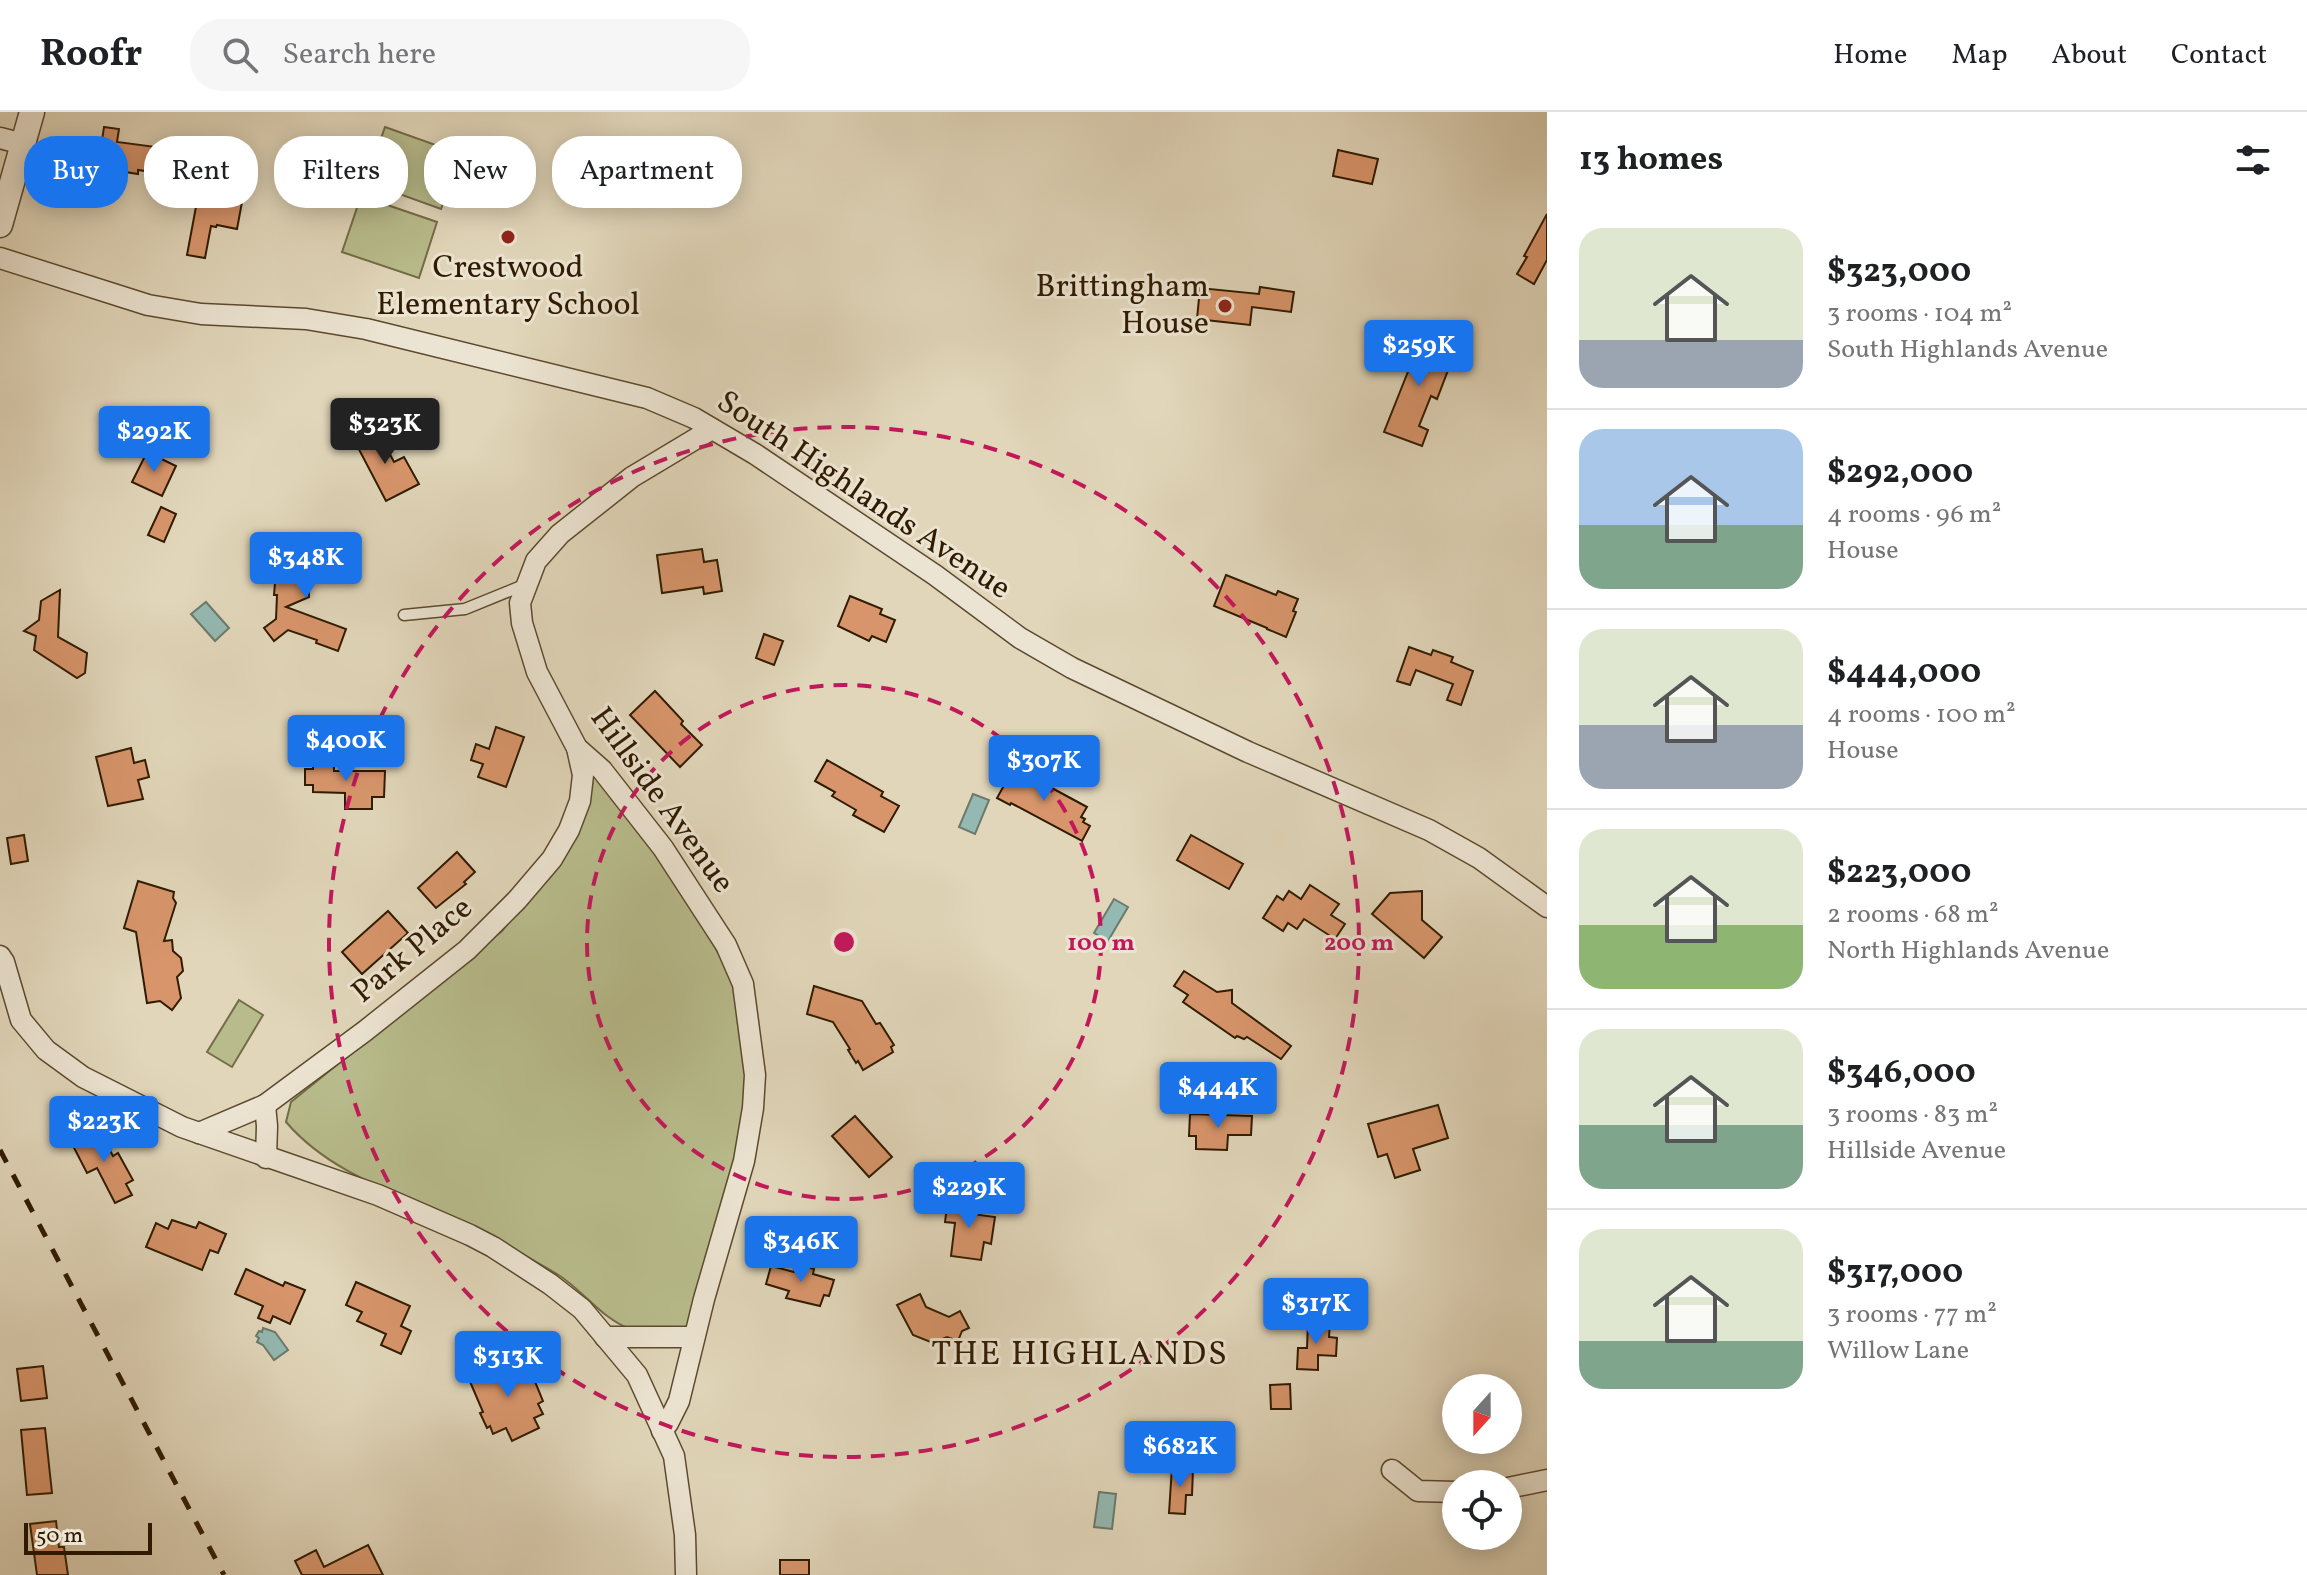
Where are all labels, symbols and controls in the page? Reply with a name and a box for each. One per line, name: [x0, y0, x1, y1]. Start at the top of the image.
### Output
search box: [190, 19, 750, 91]
text: Roofr: [40, 29, 142, 82]
icon: search: [218, 33, 262, 77]
text: Search here: [282, 34, 436, 76]
text: Home: [1833, 36, 1907, 75]
text: Map: [1951, 36, 2007, 75]
text: About: [2051, 36, 2127, 75]
text: Contact: [2171, 36, 2267, 75]
chip: Buy: [24, 136, 128, 208]
chip: Rent: [144, 136, 258, 208]
chip: Filters: [274, 136, 408, 208]
chip: New: [424, 136, 536, 208]
chip: Apartment: [552, 136, 742, 208]
text: 13 homes: [1579, 137, 1723, 184]
icon: filters: [2231, 138, 2275, 182]
marker: Crestwood Elementary School: [499, 228, 517, 246]
place label: Crestwood Elementary School: [376, 247, 640, 328]
text: $323,000: [1827, 249, 1971, 296]
icon: home: [1643, 260, 1739, 356]
place label: Brittingham House: [1035, 266, 1209, 347]
text: 3 rooms · 104 m²: [1827, 296, 2012, 332]
marker: Brittingham House: [1216, 297, 1234, 315]
pin: $259K: [1363, 320, 1475, 388]
text: $259K: [1382, 328, 1456, 364]
text: South Highlands Avenue: [1827, 332, 2108, 368]
street label: South Highlands Avenue: [707, 381, 1019, 611]
pin: $323K: [329, 398, 441, 466]
pin: $292K: [98, 406, 210, 474]
text: $323K: [349, 406, 422, 442]
text: $292K: [117, 414, 191, 450]
text: $292,000: [1827, 450, 1973, 497]
icon: home: [1643, 461, 1739, 557]
text: 4 rooms · 96 m²: [1827, 497, 2001, 533]
pin: $348K: [250, 532, 362, 600]
text: House: [1827, 533, 1899, 569]
text: $348K: [268, 540, 344, 576]
text: $444,000: [1827, 650, 1981, 697]
icon: home: [1643, 661, 1739, 757]
text: 4 rooms · 100 m²: [1827, 697, 2016, 733]
street label: Hillside Avenue: [578, 699, 744, 903]
pin: $400K: [290, 715, 402, 783]
text: $400K: [306, 723, 386, 759]
text: House: [1827, 733, 1899, 769]
pin: $307K: [988, 735, 1100, 803]
text: $307K: [1007, 743, 1081, 779]
text: $223,000: [1827, 850, 1972, 897]
icon: home: [1643, 861, 1739, 957]
street label: Park Place: [343, 887, 483, 1015]
text: 2 rooms · 68 m²: [1827, 897, 1999, 933]
text: 100 m: [1067, 927, 1135, 961]
text: 200 m: [1324, 927, 1394, 961]
centre of rings: [830, 928, 858, 956]
text: North Highlands Avenue: [1827, 933, 2109, 969]
text: $346,000: [1827, 1050, 1976, 1097]
icon: home: [1643, 1061, 1739, 1157]
pin: $444K: [1162, 1062, 1274, 1130]
text: $444K: [1178, 1070, 1258, 1106]
pin: $223K: [48, 1096, 160, 1164]
text: 3 rooms · 83 m²: [1827, 1097, 1998, 1133]
text: $223K: [67, 1104, 141, 1140]
text: Hillside Avenue: [1827, 1133, 2006, 1169]
pin: $229K: [913, 1162, 1025, 1230]
text: $229K: [932, 1170, 1006, 1206]
pin: $346K: [745, 1216, 857, 1284]
text: $346K: [763, 1224, 839, 1260]
text: $317,000: [1827, 1250, 1963, 1297]
icon: home: [1643, 1261, 1739, 1357]
pin: $317K: [1260, 1278, 1372, 1346]
text: $317K: [1281, 1286, 1351, 1322]
text: 3 rooms · 77 m²: [1827, 1297, 1997, 1333]
pin: $313K: [452, 1331, 564, 1399]
district label: THE HIGHLANDS: [931, 1332, 1229, 1379]
text: Willow Lane: [1827, 1333, 1969, 1369]
text: $313K: [473, 1339, 543, 1375]
north arrow: [1442, 1374, 1522, 1454]
map controls: [1442, 1374, 1522, 1550]
pin: $682K: [1124, 1421, 1236, 1489]
text: $682K: [1142, 1429, 1218, 1465]
button: locate: [1442, 1470, 1522, 1550]
scale bar: [24, 1519, 152, 1555]
text: 50 m: [36, 1521, 83, 1552]

